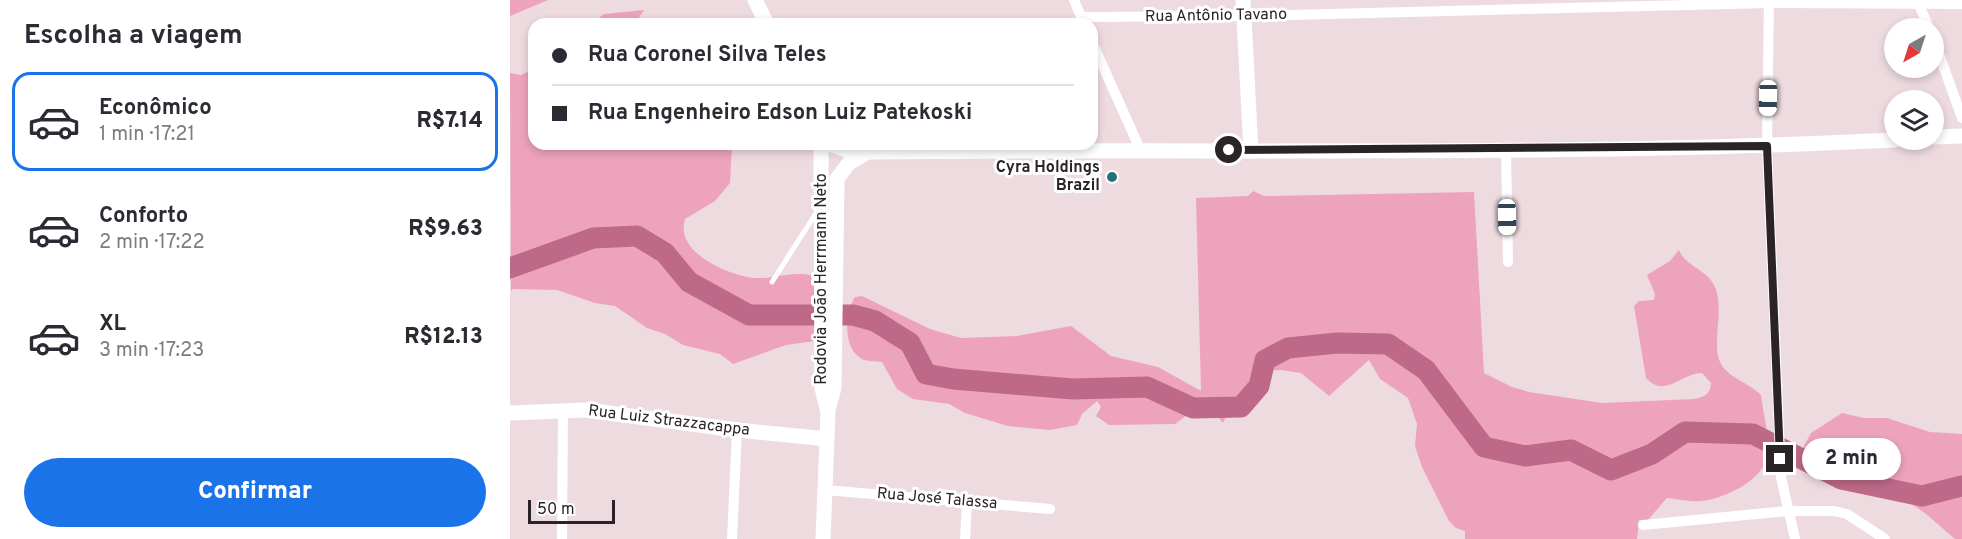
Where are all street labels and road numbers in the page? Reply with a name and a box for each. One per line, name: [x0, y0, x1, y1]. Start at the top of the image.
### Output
street label: Rua Antônio Tavano: [1145, 5, 1287, 27]
street label: Rodovia João Herrmann Neto: [812, 173, 832, 385]
street label: Rua Luiz Strazzacappa: [587, 401, 751, 441]
street label: Rua José Talassa: [876, 484, 998, 514]

